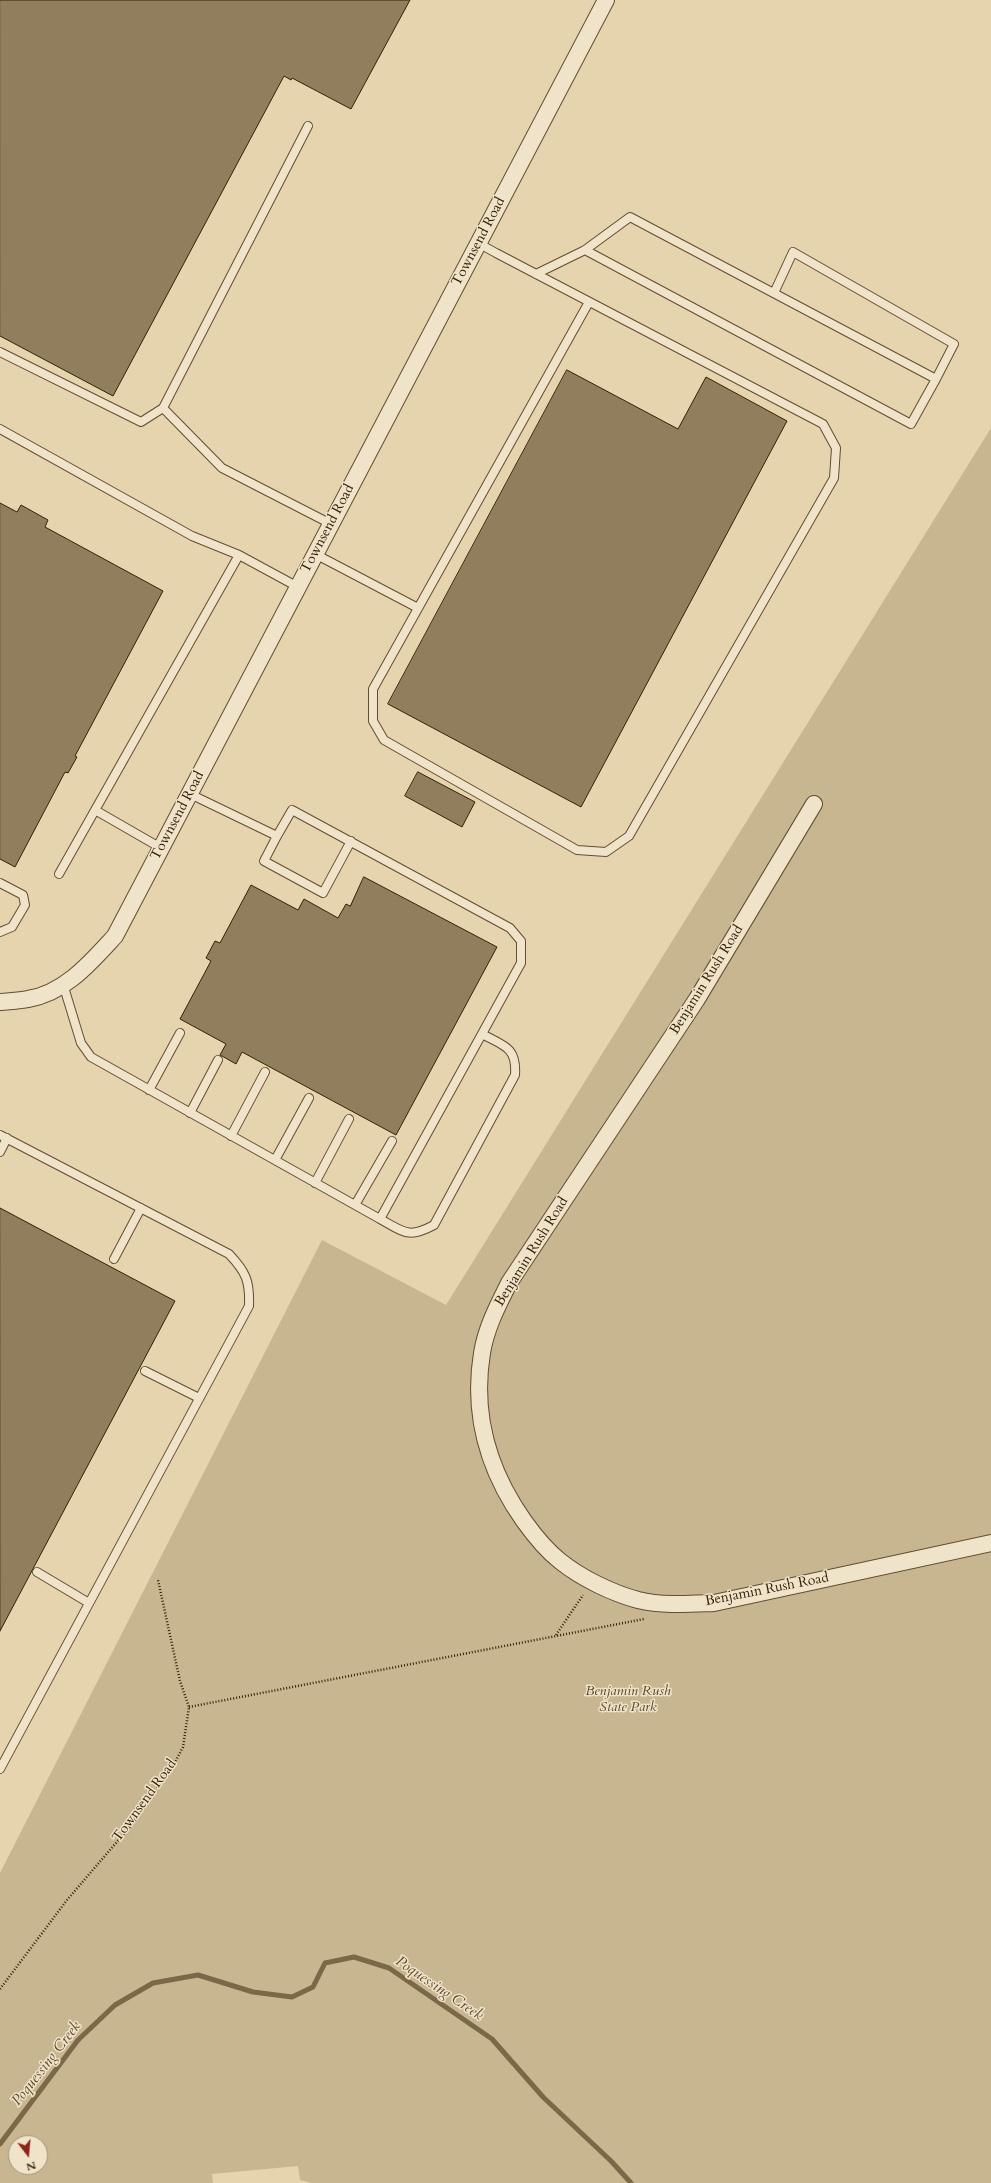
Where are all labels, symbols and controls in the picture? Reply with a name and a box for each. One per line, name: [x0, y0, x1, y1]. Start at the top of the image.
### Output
street label: Townsend Road: [449, 195, 509, 289]
street label: Townsend Road: [298, 482, 358, 576]
street label: Townsend Road: [148, 769, 208, 863]
street label: Benjamin Rush Road: [667, 922, 747, 1038]
street label: Benjamin Rush Road: [492, 1194, 572, 1310]
street label: Benjamin Rush Road: [704, 1570, 830, 1610]
park label: Benjamin Rush State Park: [585, 1684, 671, 1716]
street label: Townsend Road: [109, 1756, 181, 1846]
water label: Poquessing Creek: [392, 1953, 486, 2025]
water label: Poquessing Creek: [8, 2018, 86, 2110]
north arrow: [8, 2135, 48, 2175]
text: N: [25, 2158, 38, 2175]

